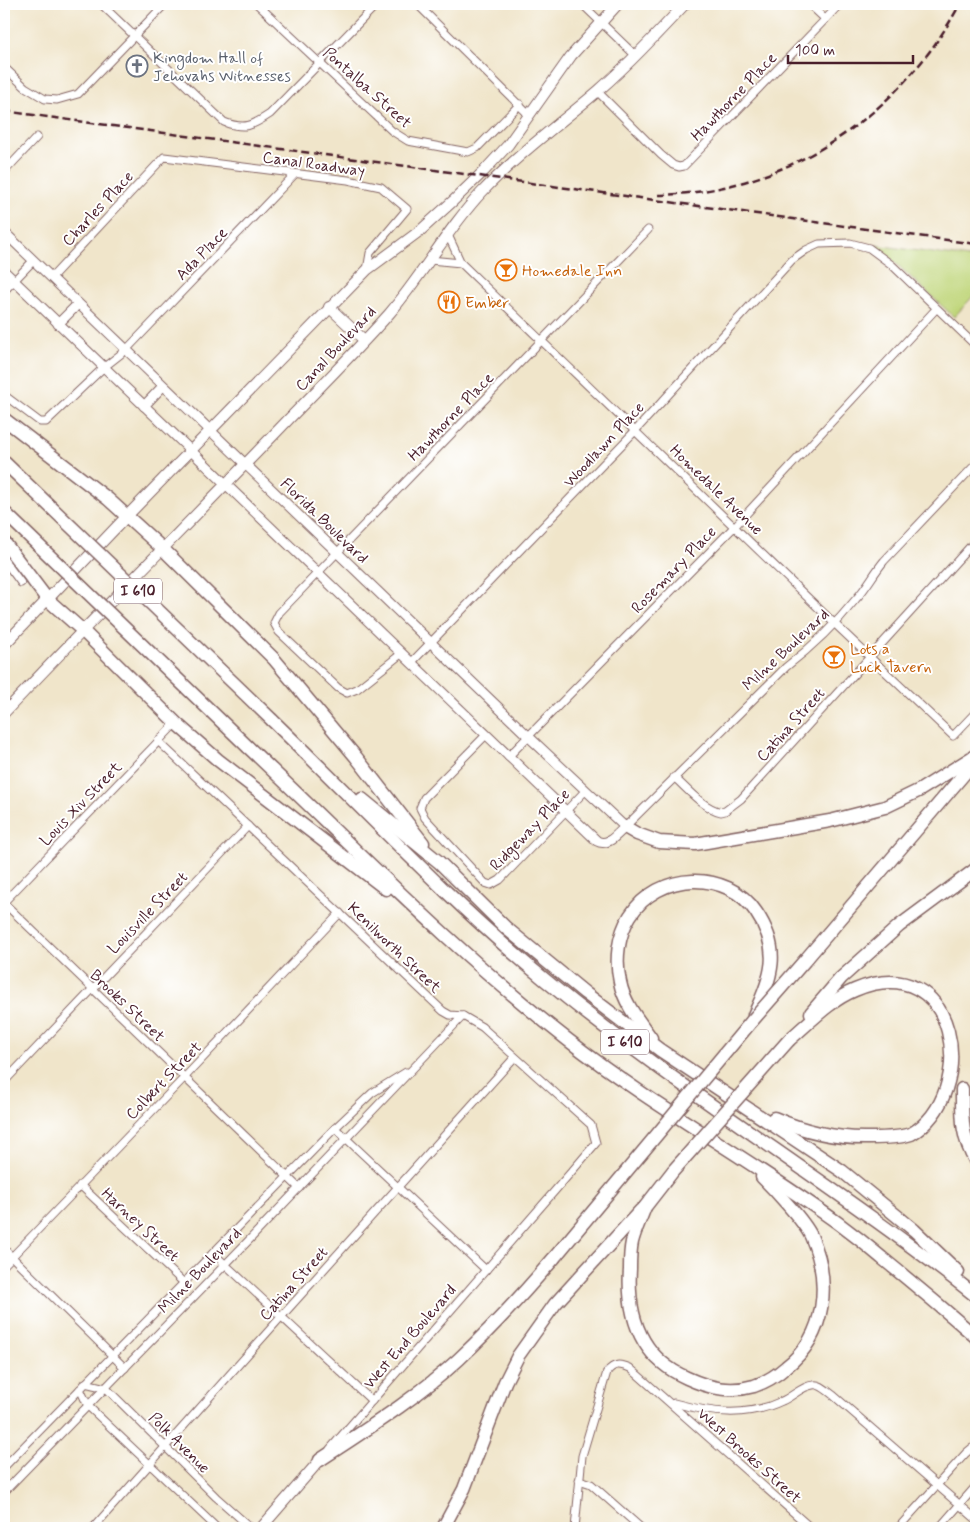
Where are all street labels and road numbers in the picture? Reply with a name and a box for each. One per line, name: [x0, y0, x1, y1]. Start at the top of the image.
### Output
street label: Pontalba Street: [318, 43, 416, 134]
street label: Hawthorne Place: [686, 48, 782, 146]
street label: Canal Roadway: [261, 147, 366, 182]
street label: Charles Place: [58, 167, 138, 251]
street label: Ada Place: [171, 223, 233, 285]
street label: Canal Boulevard: [291, 302, 381, 396]
street label: Hawthorne Place: [403, 368, 499, 466]
street label: Woodlawn Place: [559, 398, 649, 492]
street label: Homedale Avenue: [665, 440, 767, 540]
street label: Florida Boulevard: [275, 474, 373, 569]
street label: Rosemary Place: [627, 522, 721, 618]
road number: I 610: [114, 578, 162, 604]
street label: Milne Boulevard: [738, 604, 834, 696]
street label: Catina Street: [752, 683, 830, 767]
street label: Louis Xiv Street: [35, 757, 127, 851]
street label: Ridgeway Place: [485, 784, 575, 876]
street label: Louisville Street: [103, 867, 193, 959]
street label: Kenilworth Street: [343, 898, 446, 999]
street label: Brooks Street: [85, 965, 169, 1047]
road number: I 610: [601, 1030, 649, 1054]
street label: Colbert Street: [121, 1037, 207, 1125]
street label: Harney Street: [96, 1183, 184, 1267]
street label: Milne Boulevard: [154, 1224, 246, 1318]
street label: Catina Street: [255, 1242, 333, 1326]
street label: West End Boulevard: [359, 1280, 461, 1394]
street label: West Brooks Street: [693, 1404, 806, 1509]
street label: Polk Avenue: [144, 1408, 214, 1478]

